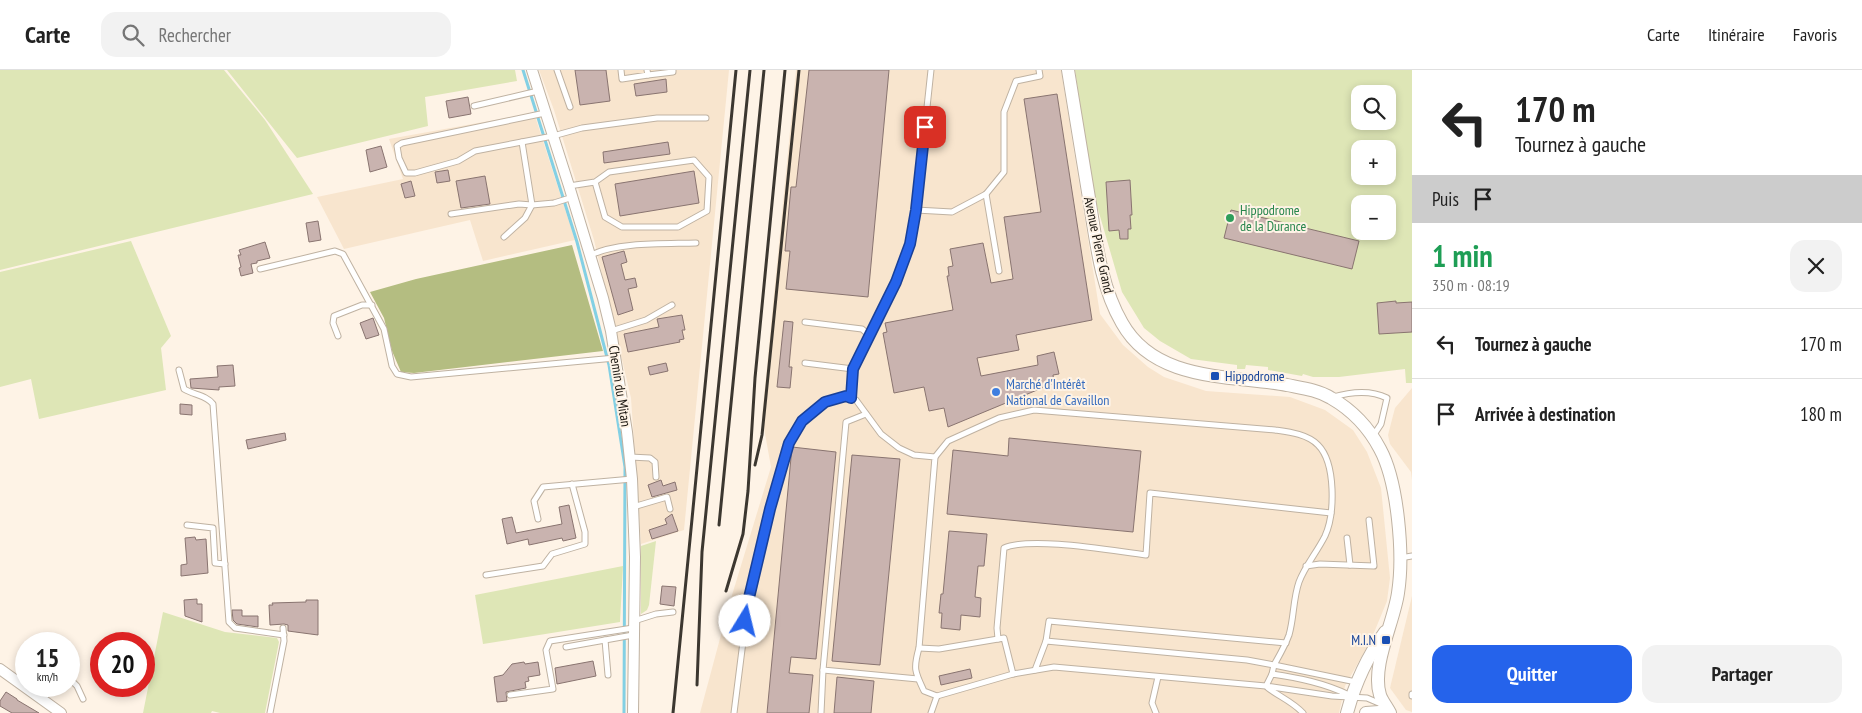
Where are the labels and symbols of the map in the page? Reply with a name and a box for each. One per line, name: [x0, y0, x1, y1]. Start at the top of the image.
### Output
pin: [904, 106, 946, 148]
street label: Avenue Pierre Grand: [1080, 195, 1118, 295]
place label: Hippodrome de la Durance: [1240, 201, 1306, 235]
marker: Hippodrome de la Durance: [1224, 212, 1236, 224]
street label: Chemin du Mitan: [605, 344, 635, 428]
place label: Hippodrome: [1225, 367, 1285, 385]
marker: Hippodrome: [1209, 370, 1221, 382]
place label: Marché d'Intérêt National de Cavaillon: [1006, 375, 1109, 409]
marker: Marché d'Intérêt National de Cavaillon: [990, 386, 1002, 398]
position arrow: [718, 594, 770, 646]
place label: M.I.N: [1351, 631, 1376, 649]
speed limit sign: 20: [90, 632, 155, 697]
marker: M.I.N: [1380, 634, 1392, 646]

